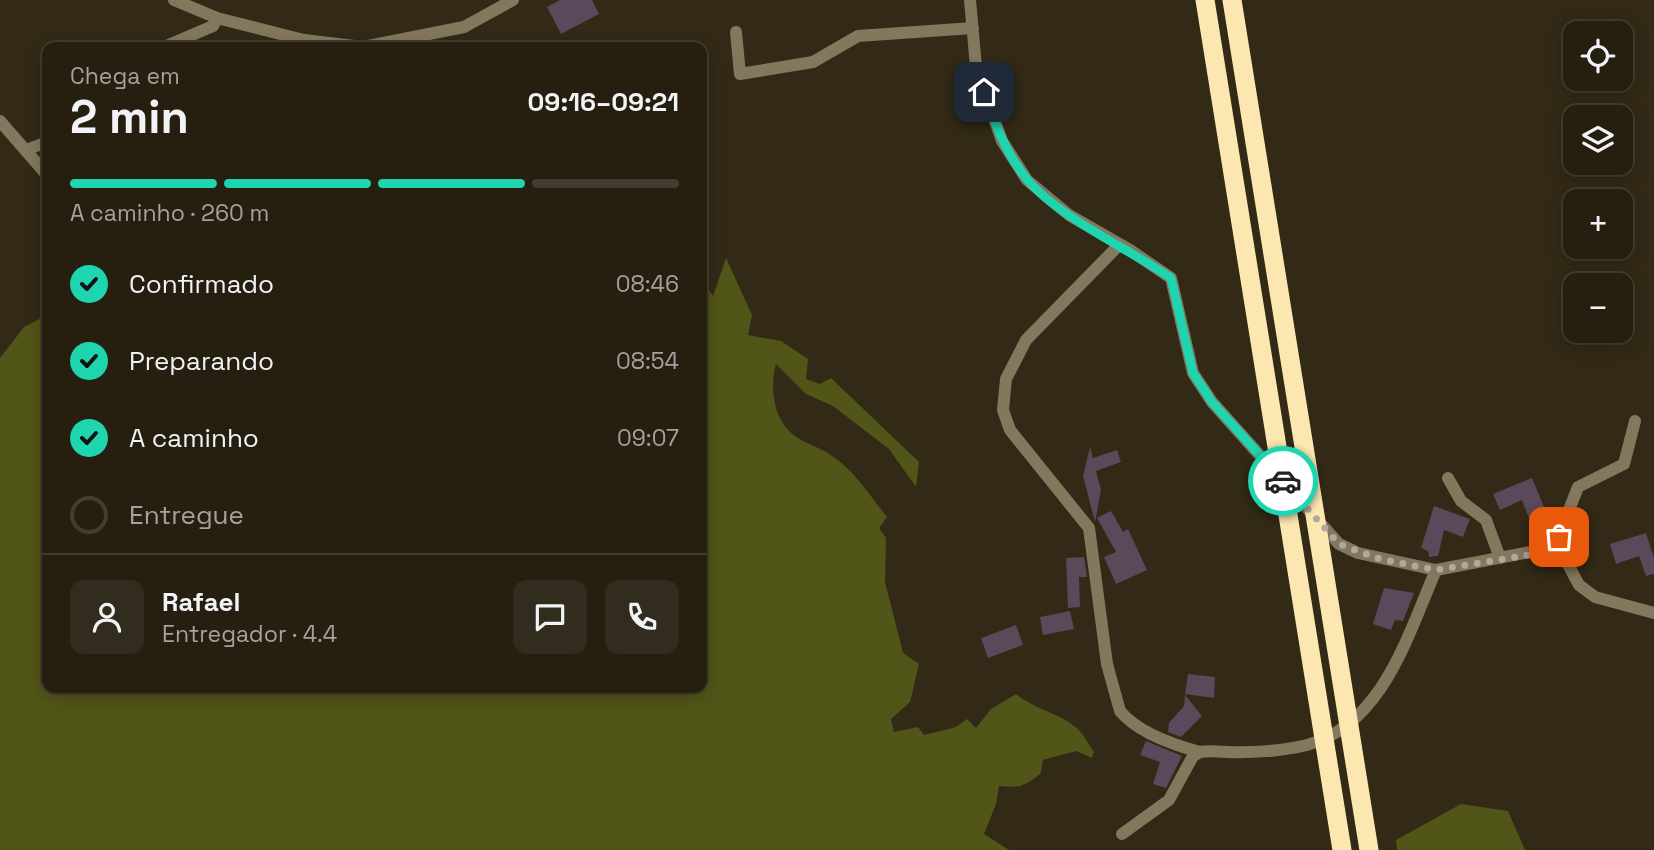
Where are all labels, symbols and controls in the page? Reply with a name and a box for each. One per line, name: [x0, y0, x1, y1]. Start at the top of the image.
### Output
map controls: [1563, 21, 1633, 343]
button: locate: [1563, 21, 1633, 91]
text: Chega em: [70, 61, 180, 91]
pin: [954, 62, 1014, 122]
icon: home: [965, 73, 1003, 111]
text: 09:16–09:21: [527, 85, 679, 119]
text: 2 min: [70, 88, 189, 146]
button: layers: [1563, 105, 1633, 175]
button: +: [1563, 189, 1633, 259]
text: A caminho · 260 m: [70, 198, 269, 228]
icon: check: [70, 265, 108, 303]
text: Confirmado: [129, 267, 274, 301]
text: 08:46: [616, 269, 679, 299]
button: −: [1563, 273, 1633, 343]
icon: check: [70, 342, 108, 380]
text: Preparando: [129, 344, 274, 378]
text: 08:54: [616, 346, 679, 376]
icon: check: [70, 419, 108, 457]
text: A caminho: [129, 421, 259, 455]
text: 09:07: [617, 423, 679, 453]
courier: [1248, 446, 1318, 516]
icon: car: [1264, 462, 1302, 500]
text: Entregue: [129, 498, 244, 532]
pin: [1529, 507, 1589, 567]
icon: bag: [1540, 518, 1578, 556]
button: person: [70, 580, 144, 654]
button: chat: [513, 580, 587, 654]
button: phone: [605, 580, 679, 654]
text: Rafael: [162, 585, 240, 619]
text: Entregador · 4.4: [162, 619, 337, 649]

